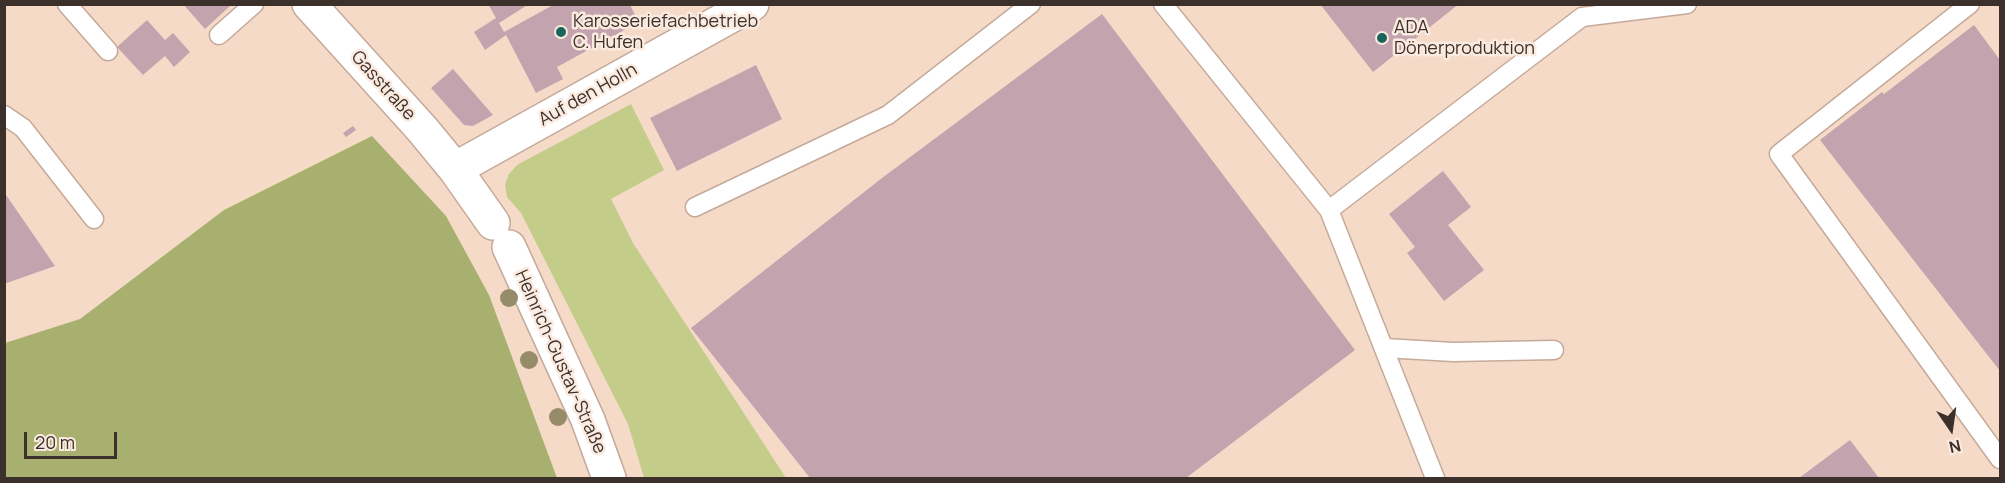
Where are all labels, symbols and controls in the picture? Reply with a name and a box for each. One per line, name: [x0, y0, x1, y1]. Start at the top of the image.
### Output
place label: Karosseriefachbetrieb C. Hufen: [573, 11, 758, 54]
place label: ADA Dönerproduktion: [1394, 17, 1535, 60]
marker: Karosseriefachbetrieb C. Hufen: [554, 25, 568, 39]
marker: ADA Dönerproduktion: [1375, 31, 1389, 45]
street label: Gasstraße: [346, 47, 420, 125]
street label: Auf den Holln: [535, 59, 641, 131]
street label: Heinrich-Gustav-Straße: [510, 267, 610, 457]
north arrow: [1921, 399, 1981, 459]
scale bar: [27, 420, 120, 458]
text: 20 m: [35, 430, 75, 454]
text: N: [1947, 435, 1963, 459]

